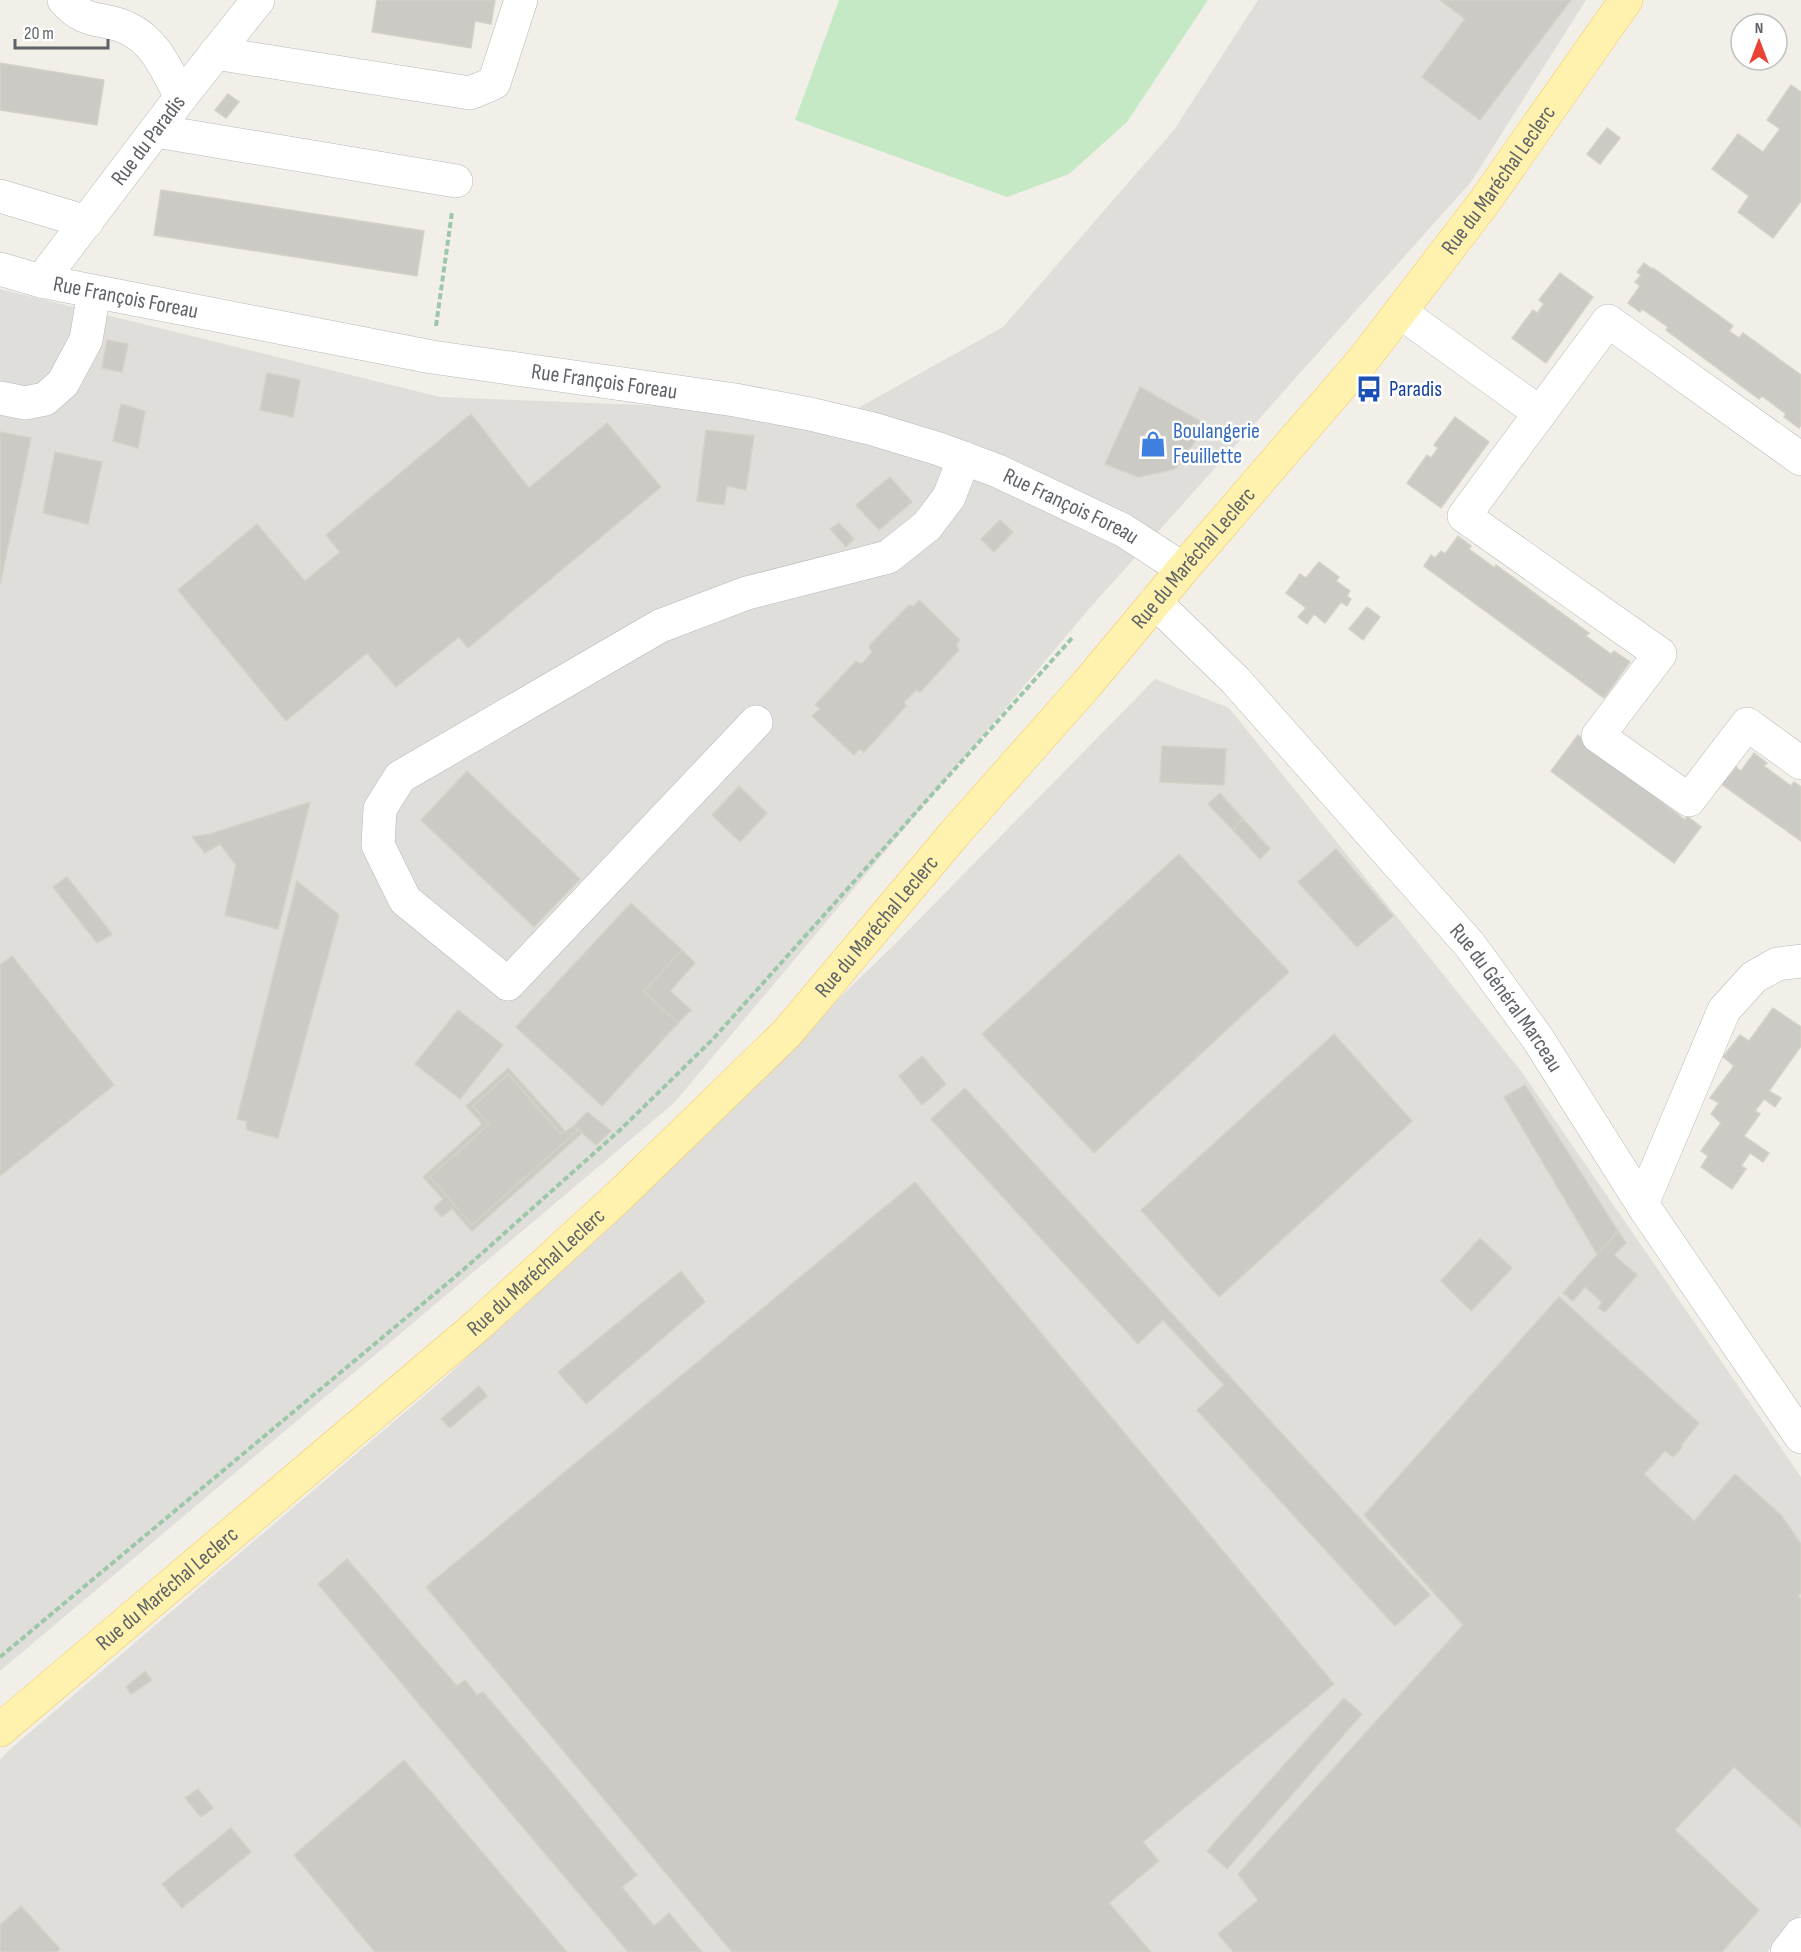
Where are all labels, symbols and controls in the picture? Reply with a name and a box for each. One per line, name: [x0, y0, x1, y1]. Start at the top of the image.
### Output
scale bar: [15, 12, 108, 50]
north arrow: [1729, 12, 1789, 72]
text: N: [1755, 19, 1763, 38]
text: 20 m: [24, 23, 54, 44]
street label: Rue du Paradis: [105, 89, 191, 191]
street label: Rue du Maréchal Leclerc: [1435, 100, 1561, 260]
street label: Rue François Foreau: [51, 270, 200, 325]
street label: Rue François Foreau: [530, 358, 679, 405]
bus stop icon: Paradis: [1354, 374, 1384, 404]
place label: Paradis: [1389, 376, 1442, 403]
place label: Boulangerie Feuillette: [1173, 418, 1260, 470]
shop icon: Boulangerie Feuillette: [1138, 429, 1168, 459]
street label: Rue François Foreau: [999, 462, 1144, 550]
street label: Rue du Maréchal Leclerc: [1125, 481, 1261, 634]
street label: Rue du Maréchal Leclerc: [809, 850, 944, 1003]
street label: Rue du Général Marceau: [1444, 918, 1569, 1077]
street label: Rue du Maréchal Leclerc: [461, 1202, 611, 1342]
street label: Rue du Maréchal Leclerc: [91, 1521, 244, 1656]

